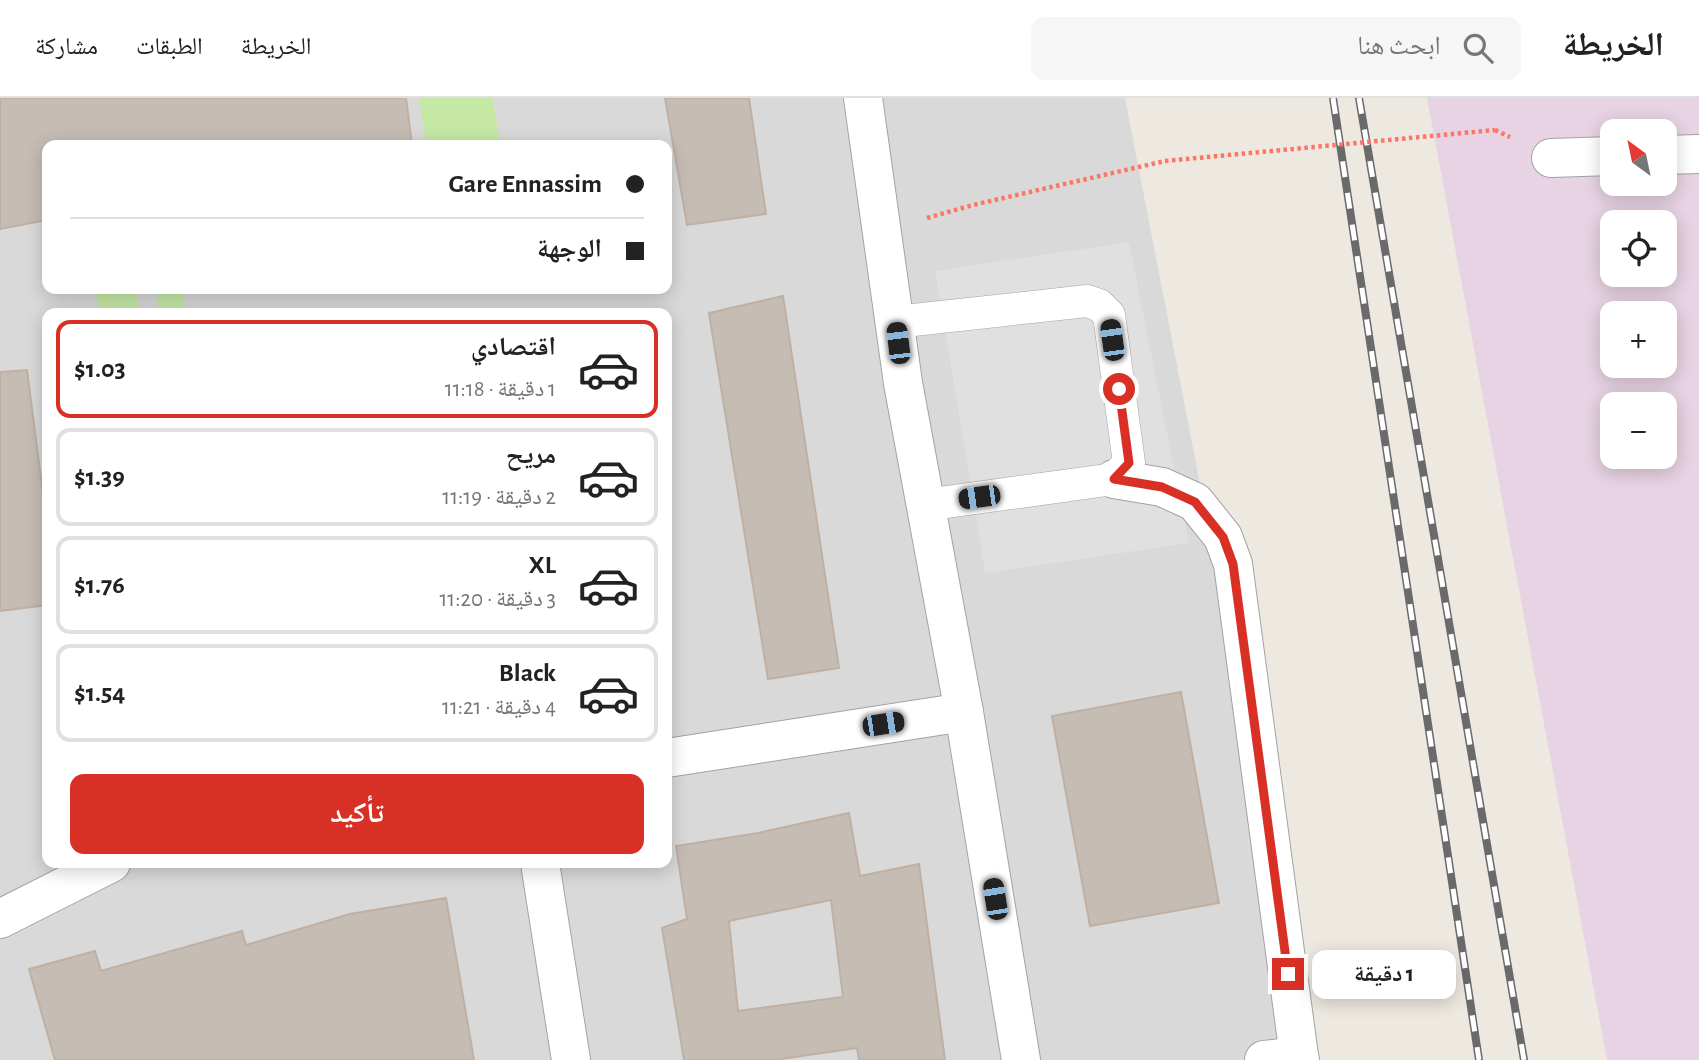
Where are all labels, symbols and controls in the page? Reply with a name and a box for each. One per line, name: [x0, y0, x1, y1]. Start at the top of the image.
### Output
search box: [1031, 17, 1521, 80]
icon: search: [1459, 29, 1497, 67]
text: الخريطة: [1563, 29, 1664, 62]
text: ابحث هنا: [1357, 33, 1441, 59]
text: مشاركة: [35, 35, 98, 59]
text: الطبقات: [136, 35, 203, 59]
text: الخريطة: [241, 35, 311, 59]
north arrow: [1600, 119, 1676, 196]
map controls: [1600, 119, 1677, 469]
text: Gare Ennassim: [449, 171, 602, 197]
button: locate: [1600, 210, 1677, 287]
text: الوجهة: [537, 236, 602, 262]
button: +: [1600, 301, 1677, 378]
car: [1099, 318, 1126, 362]
car: [886, 321, 911, 365]
text: اقتصادي: [471, 334, 556, 360]
icon: car: [577, 338, 640, 401]
text: $1.03: [74, 356, 126, 382]
route start: [1103, 373, 1135, 405]
text: 1 دقيقة · 11:18: [445, 378, 556, 401]
button: −: [1600, 392, 1677, 469]
text: مريح: [506, 442, 556, 468]
icon: car: [577, 446, 640, 509]
text: $1.39: [74, 464, 125, 490]
car: [957, 484, 1002, 510]
text: 2 دقيقة · 11:19: [442, 486, 556, 509]
text: XL: [529, 552, 556, 578]
icon: car: [577, 554, 640, 617]
text: $1.76: [74, 572, 125, 598]
text: 3 دقيقة · 11:20: [439, 588, 556, 611]
text: Black: [499, 660, 556, 686]
icon: car: [577, 662, 640, 725]
text: $1.54: [74, 680, 125, 706]
text: 4 دقيقة · 11:21: [442, 696, 556, 719]
car: [861, 710, 906, 738]
button: تأكيد: [70, 774, 644, 854]
car: [982, 877, 1009, 921]
callout: 1 دقيقة: [1312, 950, 1456, 998]
route end: [1272, 958, 1304, 990]
text: 1 دقيقة: [1354, 963, 1414, 986]

